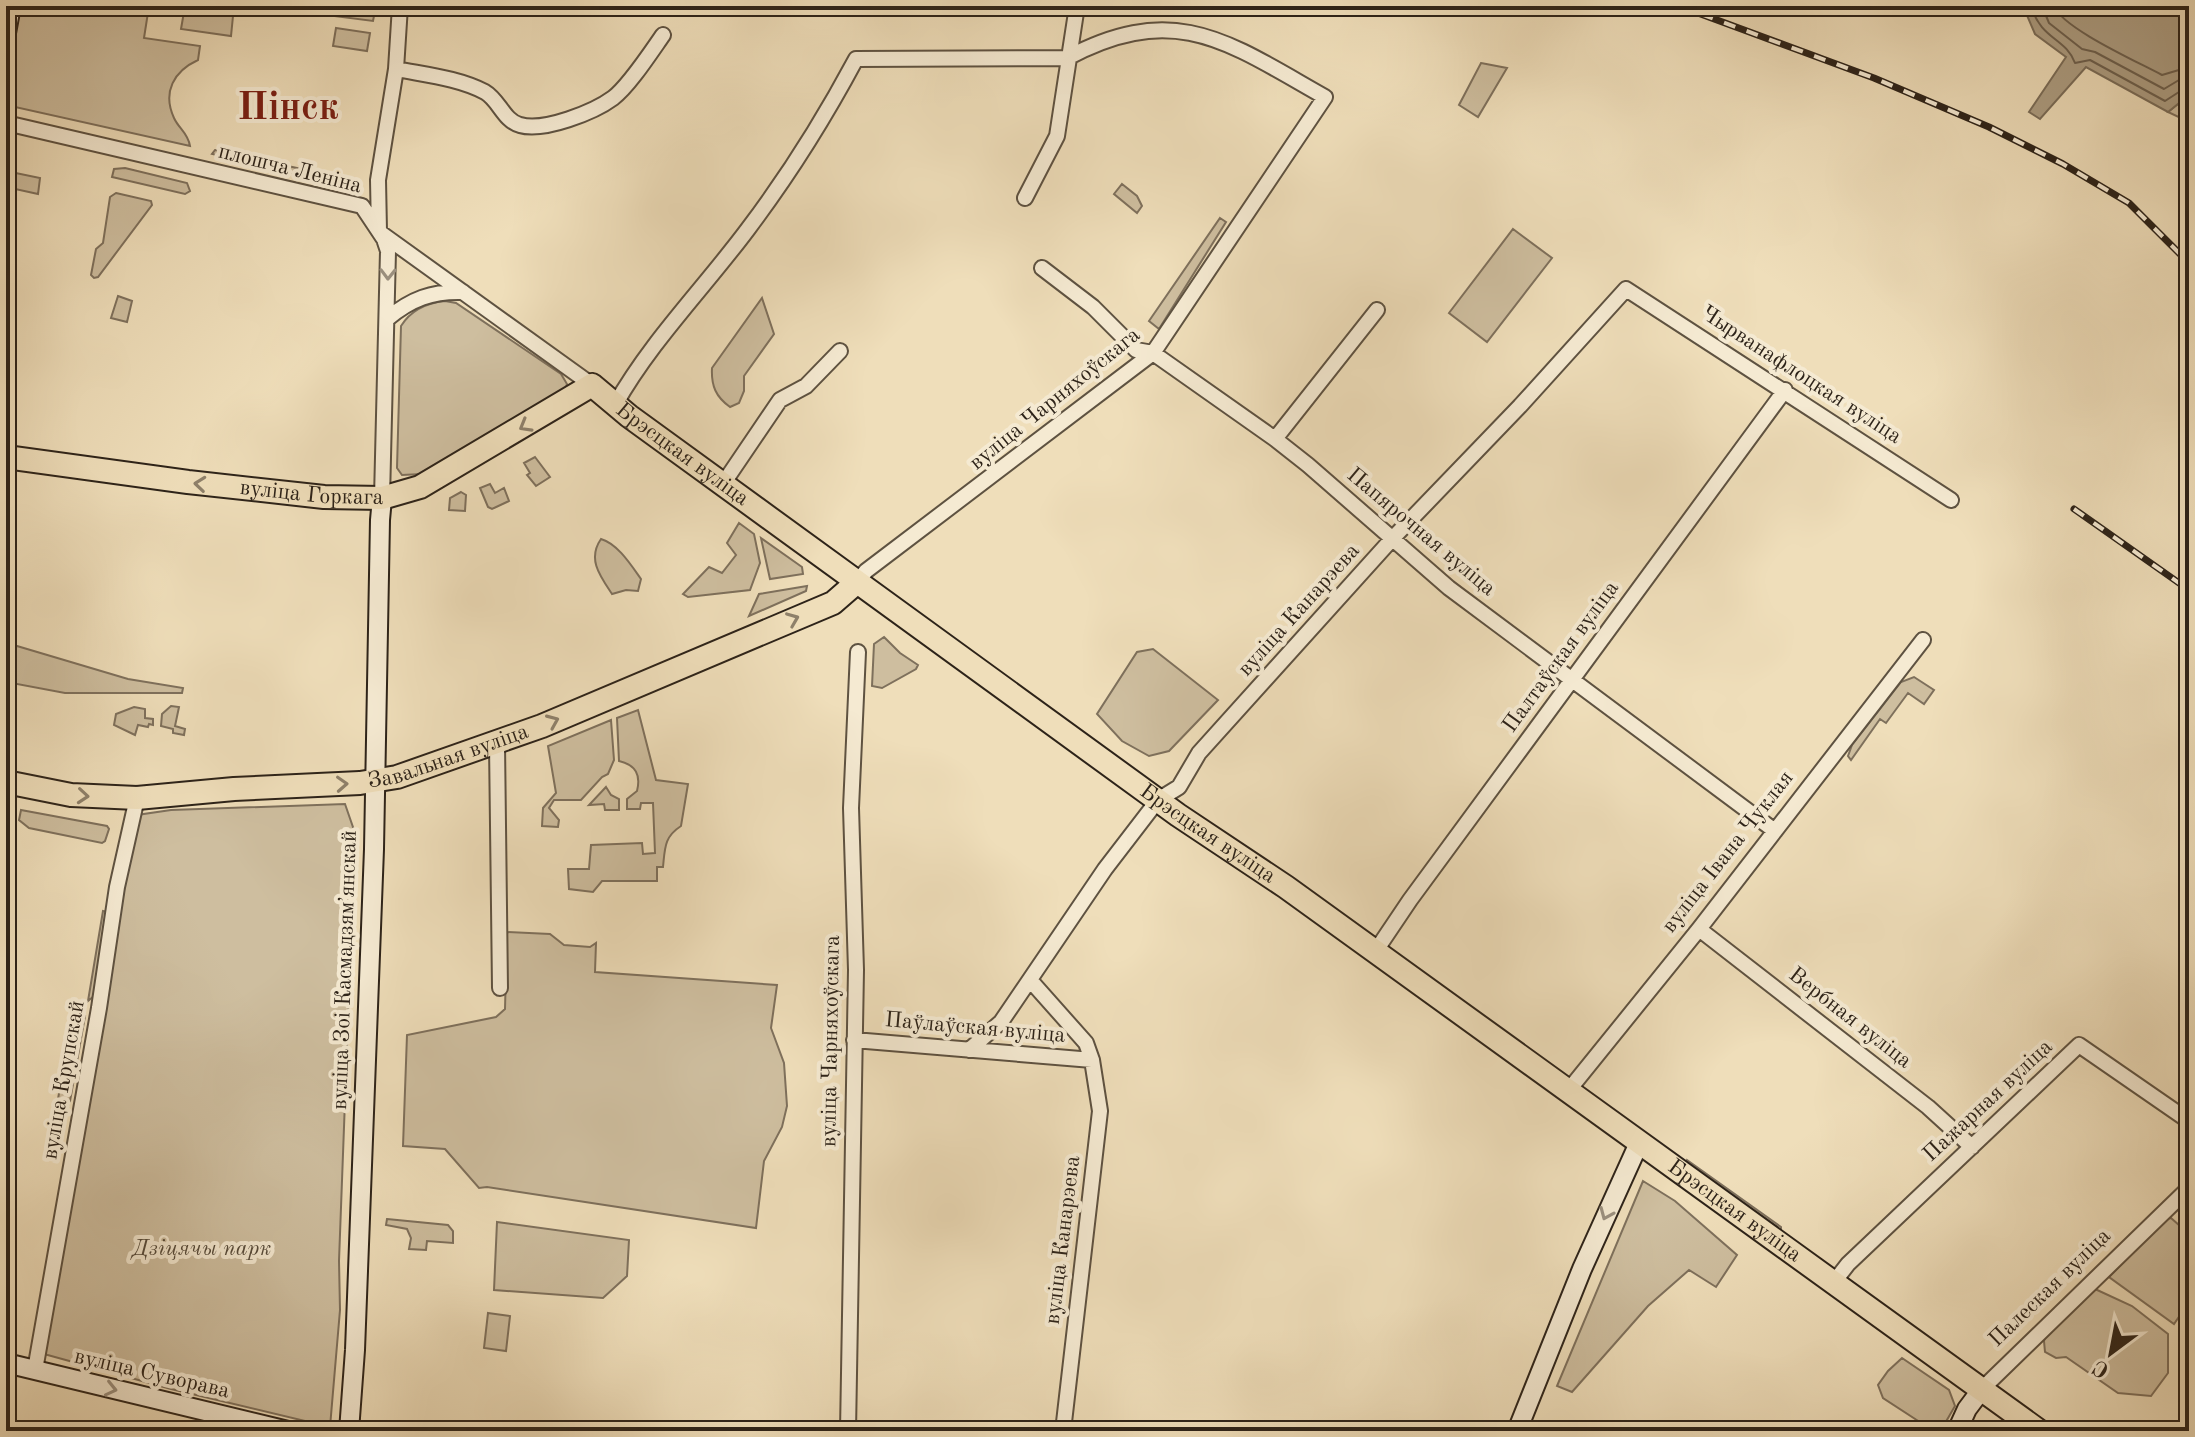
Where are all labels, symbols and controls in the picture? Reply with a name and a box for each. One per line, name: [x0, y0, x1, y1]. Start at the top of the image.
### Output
district label: Пінск: [237, 90, 339, 128]
street label: плошча Леніна: [216, 141, 364, 197]
one-way arrow: [379, 268, 396, 281]
street label: Чырванафлоцкая вуліца: [1697, 302, 1905, 448]
street label: вуліца Чарняхоўскага: [966, 324, 1144, 474]
street label: Брэсцкая вуліца: [611, 399, 753, 510]
one-way arrow: [519, 416, 534, 432]
street label: Папярочная вуліца: [1343, 464, 1500, 600]
one-way arrow: [193, 475, 206, 492]
street label: вуліца Горкага: [239, 477, 384, 509]
street label: вуліца Канарэева: [1234, 539, 1364, 680]
street label: Палтаўская вуліца: [1499, 577, 1623, 737]
one-way arrow: [785, 612, 799, 629]
one-way arrow: [545, 714, 559, 731]
street label: Завальная вуліца: [366, 721, 531, 793]
street label: вуліца Івана Чуклая: [1658, 767, 1798, 937]
one-way arrow: [336, 775, 349, 792]
street label: Брэсцкая вуліца: [1136, 780, 1279, 888]
one-way arrow: [77, 787, 90, 804]
street label: вуліца Зоі Касмадзямʼянскай: [329, 830, 361, 1110]
street label: вуліца Чарняхоўскага: [818, 935, 844, 1147]
street label: Вербная вуліца: [1784, 963, 1916, 1073]
street label: вуліца Крупскай: [39, 999, 89, 1161]
street label: Паўлаўская вуліца: [884, 1009, 1066, 1047]
street label: Пажарная вуліца: [1919, 1036, 2057, 1166]
street label: вуліца Канарэева: [1042, 1154, 1084, 1326]
street label: Брэсцкая вуліца: [1664, 1155, 1805, 1267]
one-way arrow: [1599, 1205, 1615, 1220]
street label: Палеская вуліца: [1985, 1225, 2115, 1351]
park label: Дзіцячы парк: [130, 1238, 271, 1260]
north arrow: [2071, 1313, 2151, 1393]
street label: вуліца Суворава: [72, 1345, 232, 1403]
text: С: [2089, 1355, 2113, 1381]
one-way arrow: [104, 1380, 117, 1397]

